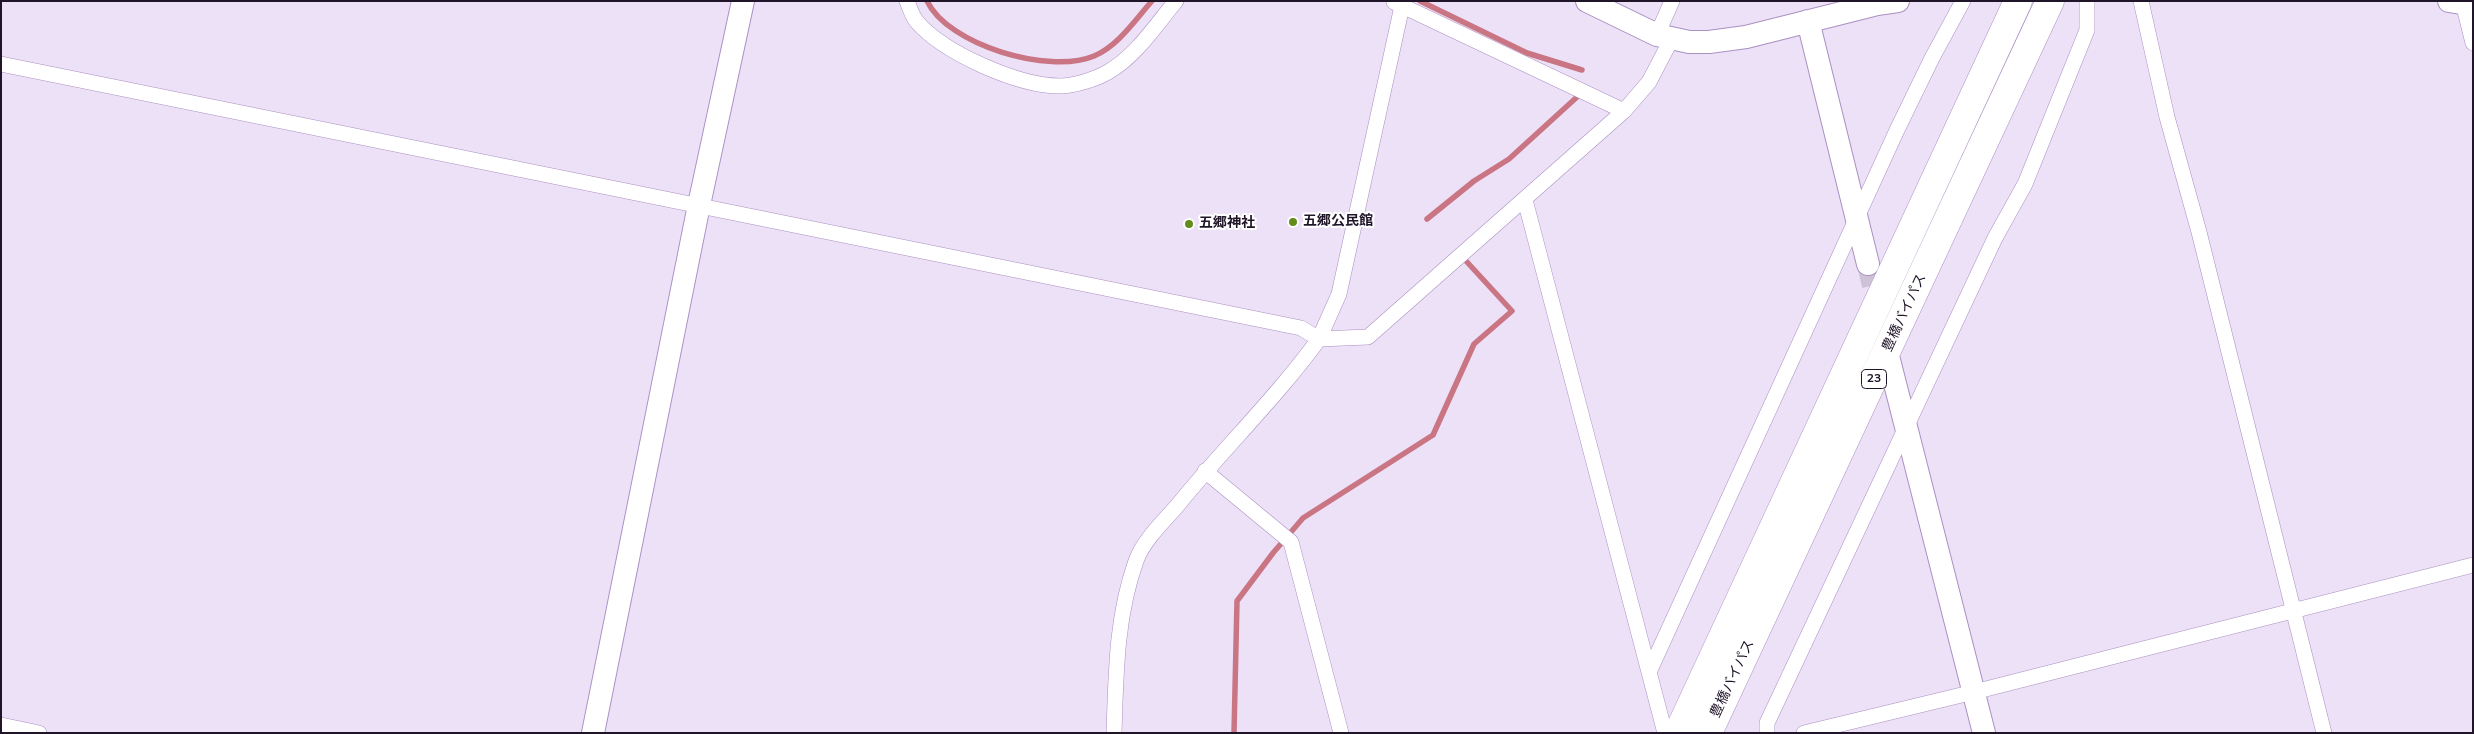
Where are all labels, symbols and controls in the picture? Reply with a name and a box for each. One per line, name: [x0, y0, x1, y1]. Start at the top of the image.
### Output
place label: 五郷公民館: [1303, 214, 1373, 230]
place label: 五郷神社: [1199, 216, 1255, 232]
marker: 五郷公民館: [1287, 216, 1299, 228]
marker: 五郷神社: [1183, 218, 1195, 230]
street label: 豊橋バイパス: [1880, 271, 1930, 355]
road number: 23: [1862, 369, 1886, 388]
street label: 豊橋バイパス: [1708, 637, 1758, 721]

